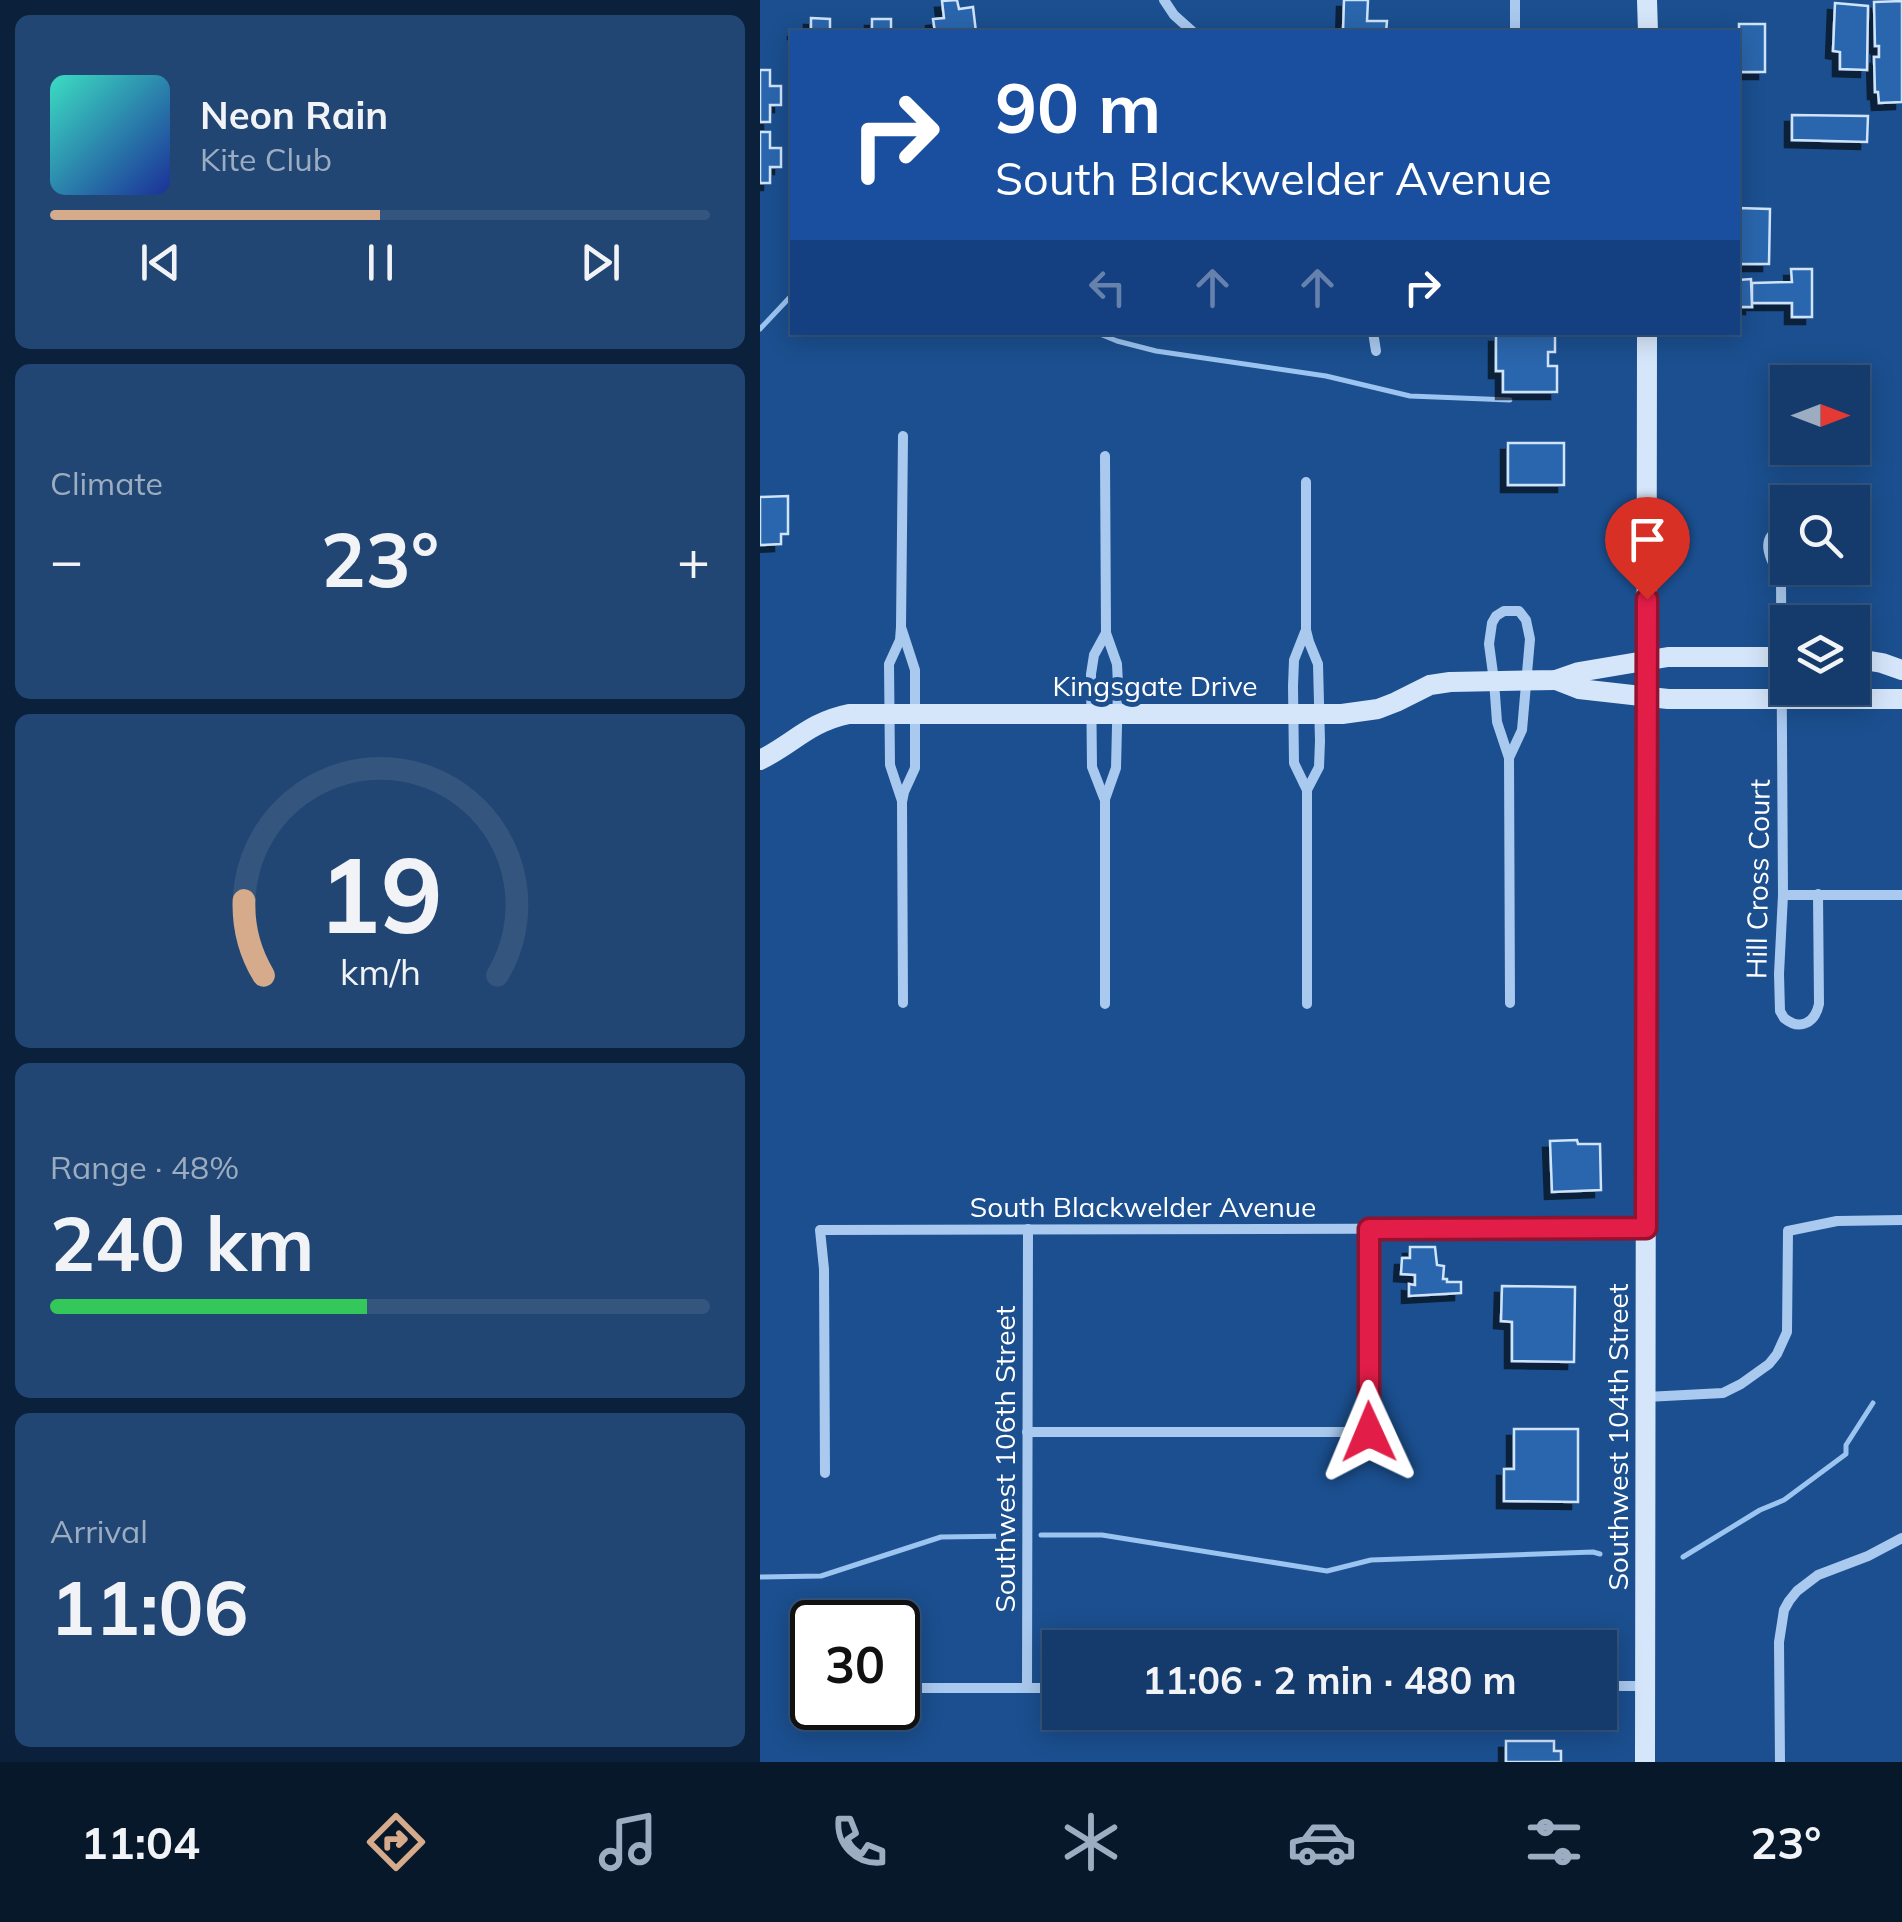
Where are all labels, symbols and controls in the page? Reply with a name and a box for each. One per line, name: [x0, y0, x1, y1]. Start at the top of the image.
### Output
text: 90 m: [995, 63, 1161, 151]
icon: right: [830, 70, 960, 200]
text: Neon Rain: [200, 91, 388, 139]
text: Kite Club: [200, 139, 332, 179]
text: South Blackwelder Avenue: [995, 150, 1552, 206]
icon: previous: [133, 235, 188, 290]
icon: pause: [353, 235, 408, 290]
icon: next: [573, 235, 628, 290]
icon: left: [1080, 260, 1135, 315]
icon: ahead: [1185, 260, 1240, 315]
icon: ahead: [1290, 260, 1345, 315]
icon: right: [1395, 260, 1450, 315]
north arrow: [1770, 365, 1870, 465]
map controls: [1770, 365, 1870, 705]
text: Climate: [50, 463, 163, 503]
button: search: [1770, 485, 1870, 585]
pin: [1605, 497, 1690, 600]
text: 23°: [321, 512, 439, 606]
icon: arrive: [1620, 512, 1675, 567]
text: −: [50, 525, 83, 594]
text: +: [677, 525, 710, 594]
button: layers: [1770, 605, 1870, 705]
street label: Kingsgate Drive: [1052, 668, 1258, 703]
street label: Hill Cross Court: [1738, 779, 1777, 979]
text: 19: [318, 828, 442, 959]
text: km/h: [340, 949, 420, 994]
text: Range · 48%: [50, 1147, 239, 1187]
street label: South Blackwelder Avenue: [970, 1189, 1316, 1224]
text: 240 km: [50, 1196, 314, 1290]
street label: Southwest 104th Street: [1600, 1283, 1635, 1591]
street label: Southwest 106th Street: [987, 1305, 1022, 1613]
position arrow: [1317, 1380, 1421, 1484]
text: Arrival: [50, 1511, 148, 1551]
text: 11:06: [50, 1560, 249, 1654]
speed limit sign: 30: [790, 1600, 920, 1730]
text: 11:06 · 2 min · 480 m: [1142, 1656, 1517, 1704]
icon: directions: [361, 1807, 431, 1877]
icon: music: [593, 1807, 663, 1877]
icon: phone: [824, 1807, 894, 1877]
icon: climate: [1056, 1807, 1126, 1877]
icon: car: [1287, 1807, 1357, 1877]
icon: filters: [1519, 1807, 1589, 1877]
text: 11:04: [81, 1814, 200, 1870]
text: 23°: [1750, 1814, 1821, 1870]

